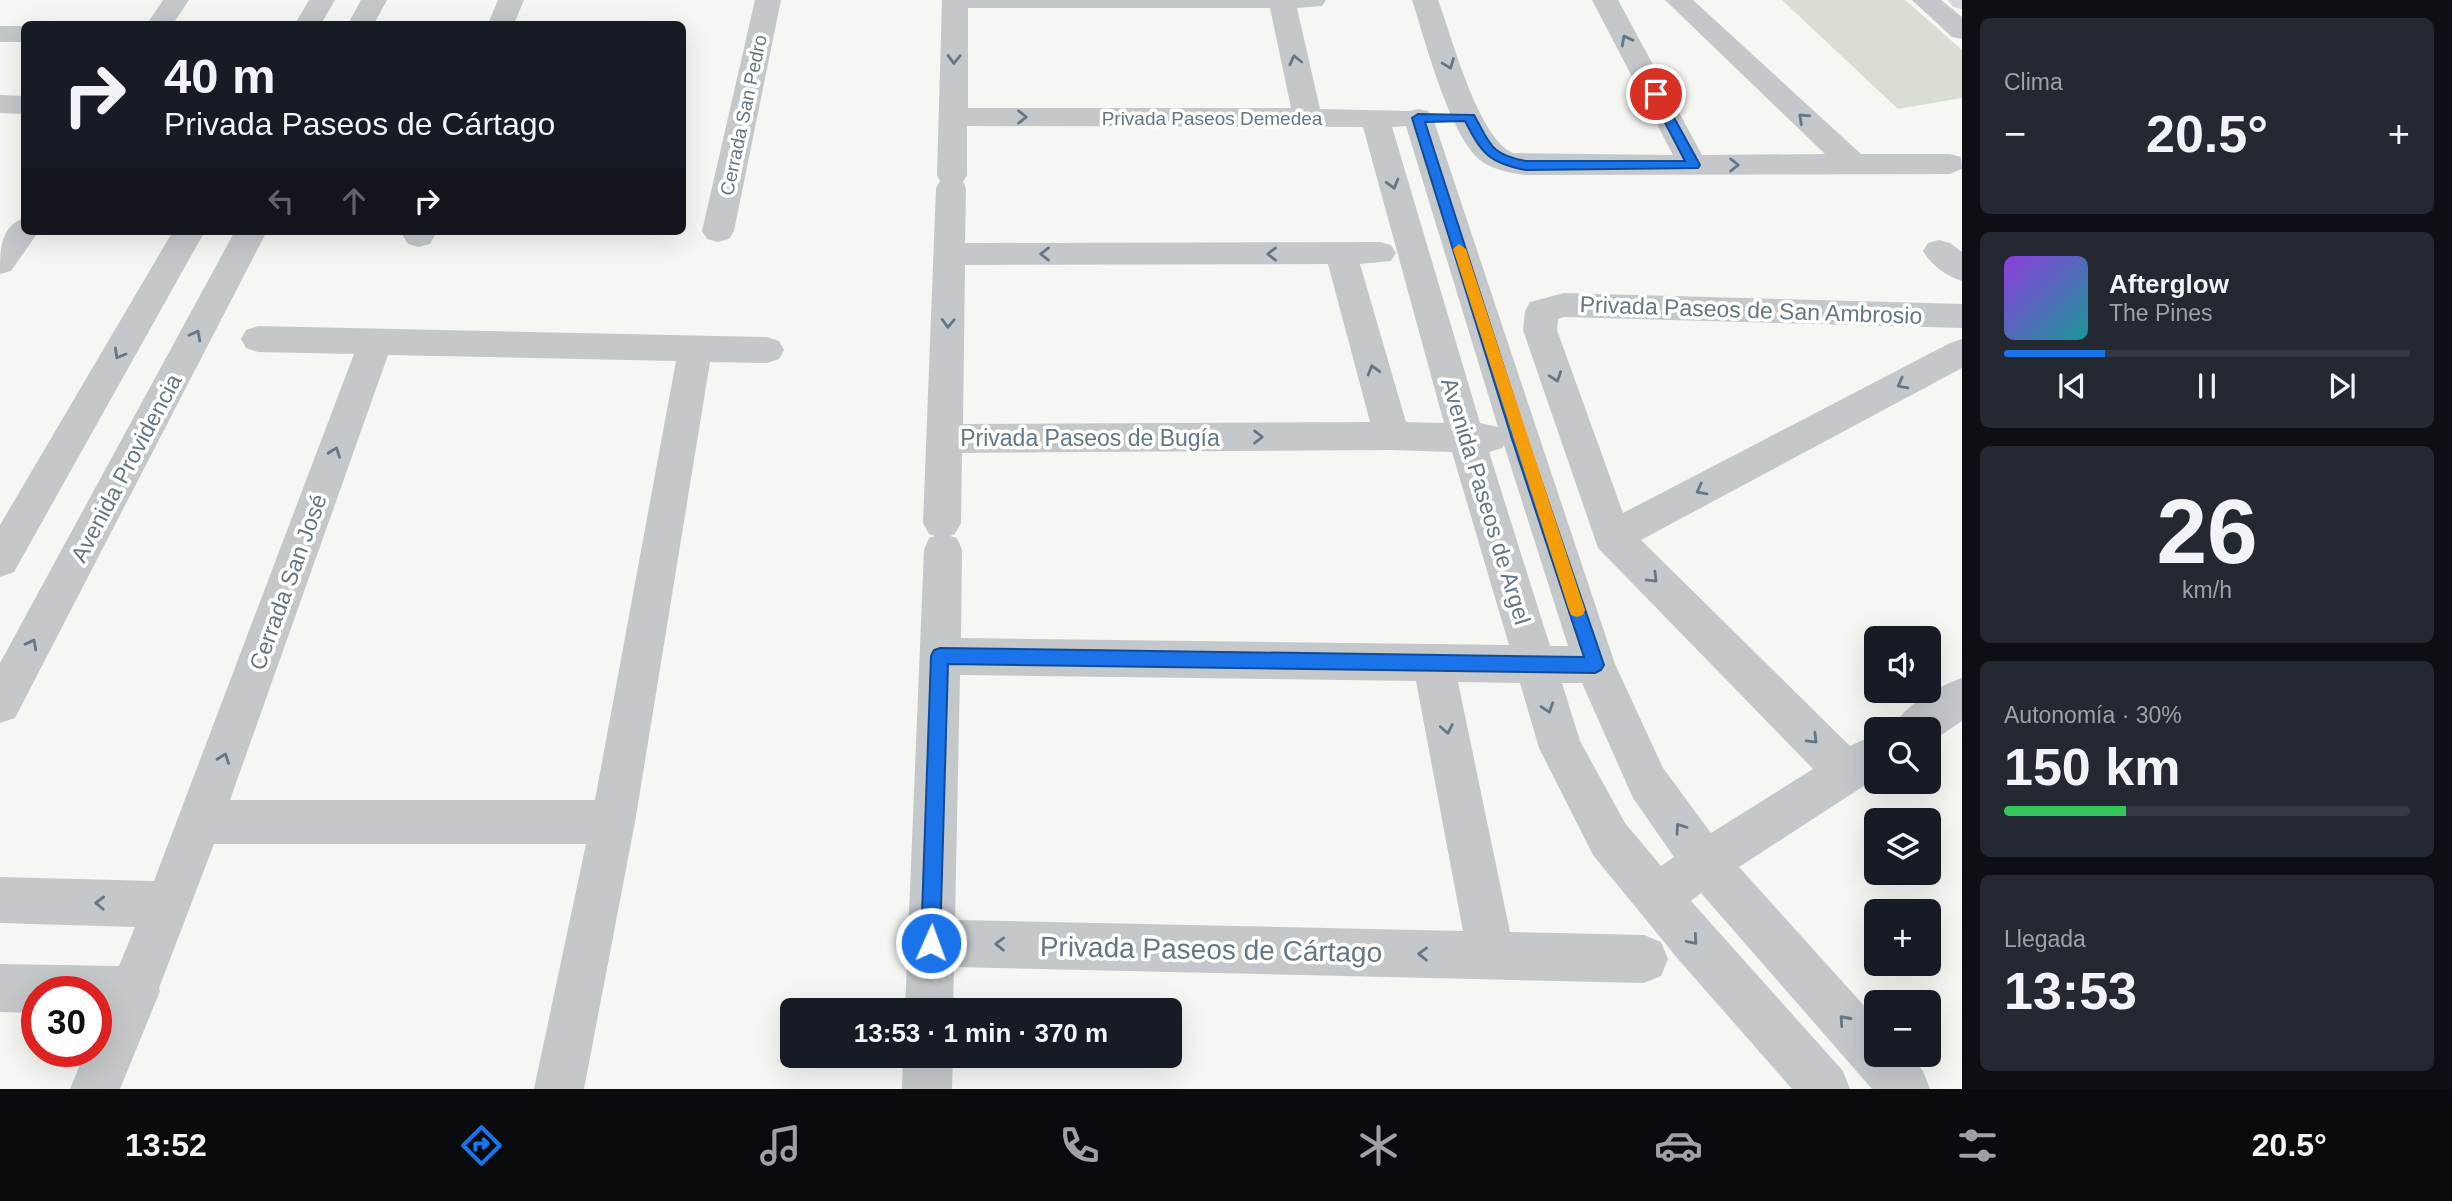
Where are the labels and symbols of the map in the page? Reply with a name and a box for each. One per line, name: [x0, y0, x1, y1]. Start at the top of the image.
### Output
street label: Cerrada San Pedro: [716, 33, 771, 197]
one-way arrow: [1621, 35, 1635, 47]
one-way arrow: [947, 53, 962, 64]
one-way arrow: [1289, 54, 1303, 66]
one-way arrow: [1441, 57, 1455, 69]
pin: [1626, 64, 1686, 124]
street label: Privada Paseos Demedea: [1102, 108, 1323, 129]
one-way arrow: [1017, 110, 1028, 125]
one-way arrow: [1798, 113, 1811, 126]
one-way arrow: [1729, 157, 1740, 173]
one-way arrow: [1385, 178, 1400, 190]
one-way arrow: [1039, 246, 1050, 262]
one-way arrow: [1267, 246, 1277, 262]
street label: Privada Paseos de San Ambrosio: [1579, 291, 1923, 329]
one-way arrow: [940, 318, 956, 328]
one-way arrow: [188, 330, 202, 342]
one-way arrow: [114, 347, 127, 359]
one-way arrow: [1367, 364, 1381, 376]
street label: Avenida Providencia: [65, 369, 187, 566]
one-way arrow: [1548, 370, 1562, 382]
street label: Avenida Paseos de Argel: [1436, 375, 1536, 627]
one-way arrow: [1897, 375, 1909, 389]
street label: Privada Paseos de Bugía: [960, 425, 1220, 451]
one-way arrow: [1253, 429, 1263, 445]
one-way arrow: [327, 446, 341, 458]
one-way arrow: [1695, 482, 1708, 495]
street label: Cerrada San José: [244, 490, 332, 674]
one-way arrow: [1645, 569, 1658, 582]
one-way arrow: [24, 639, 37, 651]
one-way arrow: [1540, 701, 1555, 713]
one-way arrow: [1438, 723, 1453, 735]
one-way arrow: [1805, 731, 1818, 744]
one-way arrow: [216, 752, 230, 764]
one-way arrow: [1676, 823, 1688, 836]
one-way arrow: [95, 896, 106, 911]
position arrow: [894, 906, 968, 980]
street label: Privada Paseos de Cártago: [1040, 931, 1382, 968]
one-way arrow: [1685, 931, 1697, 944]
one-way arrow: [994, 937, 1005, 952]
one-way arrow: [1417, 947, 1428, 962]
speed limit sign: 30: [21, 976, 112, 1067]
one-way arrow: [1840, 1015, 1852, 1028]

